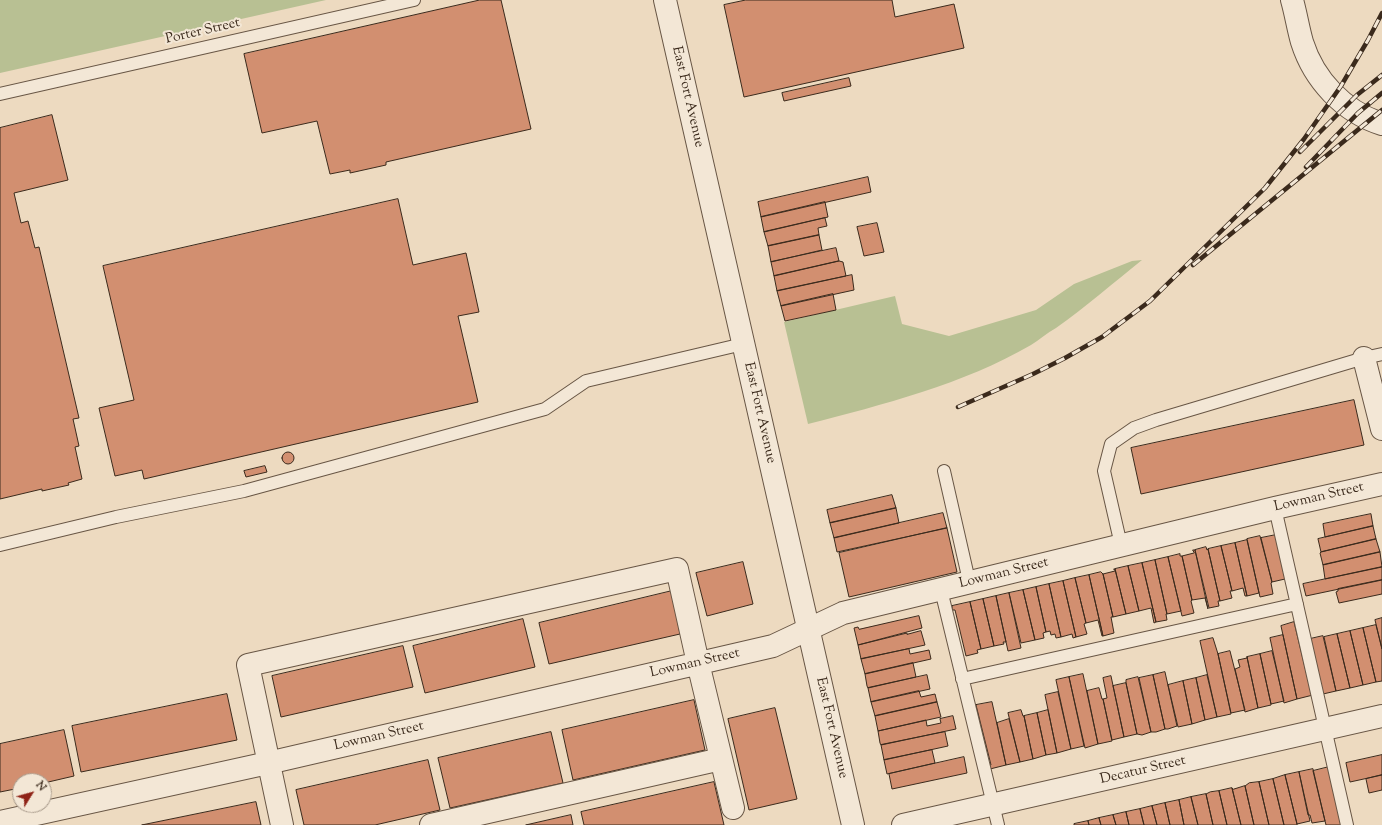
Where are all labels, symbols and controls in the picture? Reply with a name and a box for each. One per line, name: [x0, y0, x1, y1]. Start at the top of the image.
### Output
street label: Porter Street: [164, 15, 242, 49]
street label: East Fort Avenue: [667, 45, 707, 149]
street label: East Fort Avenue: [739, 361, 779, 465]
street label: Lowman Street: [1272, 480, 1366, 516]
street label: Lowman Street: [958, 555, 1050, 593]
street label: Lowman Street: [648, 646, 742, 682]
street label: East Fort Avenue: [811, 676, 851, 780]
street label: Lowman Street: [332, 719, 426, 755]
street label: Decatur Street: [1098, 753, 1188, 789]
north arrow: [12, 773, 52, 813]
text: N: [32, 778, 50, 795]

